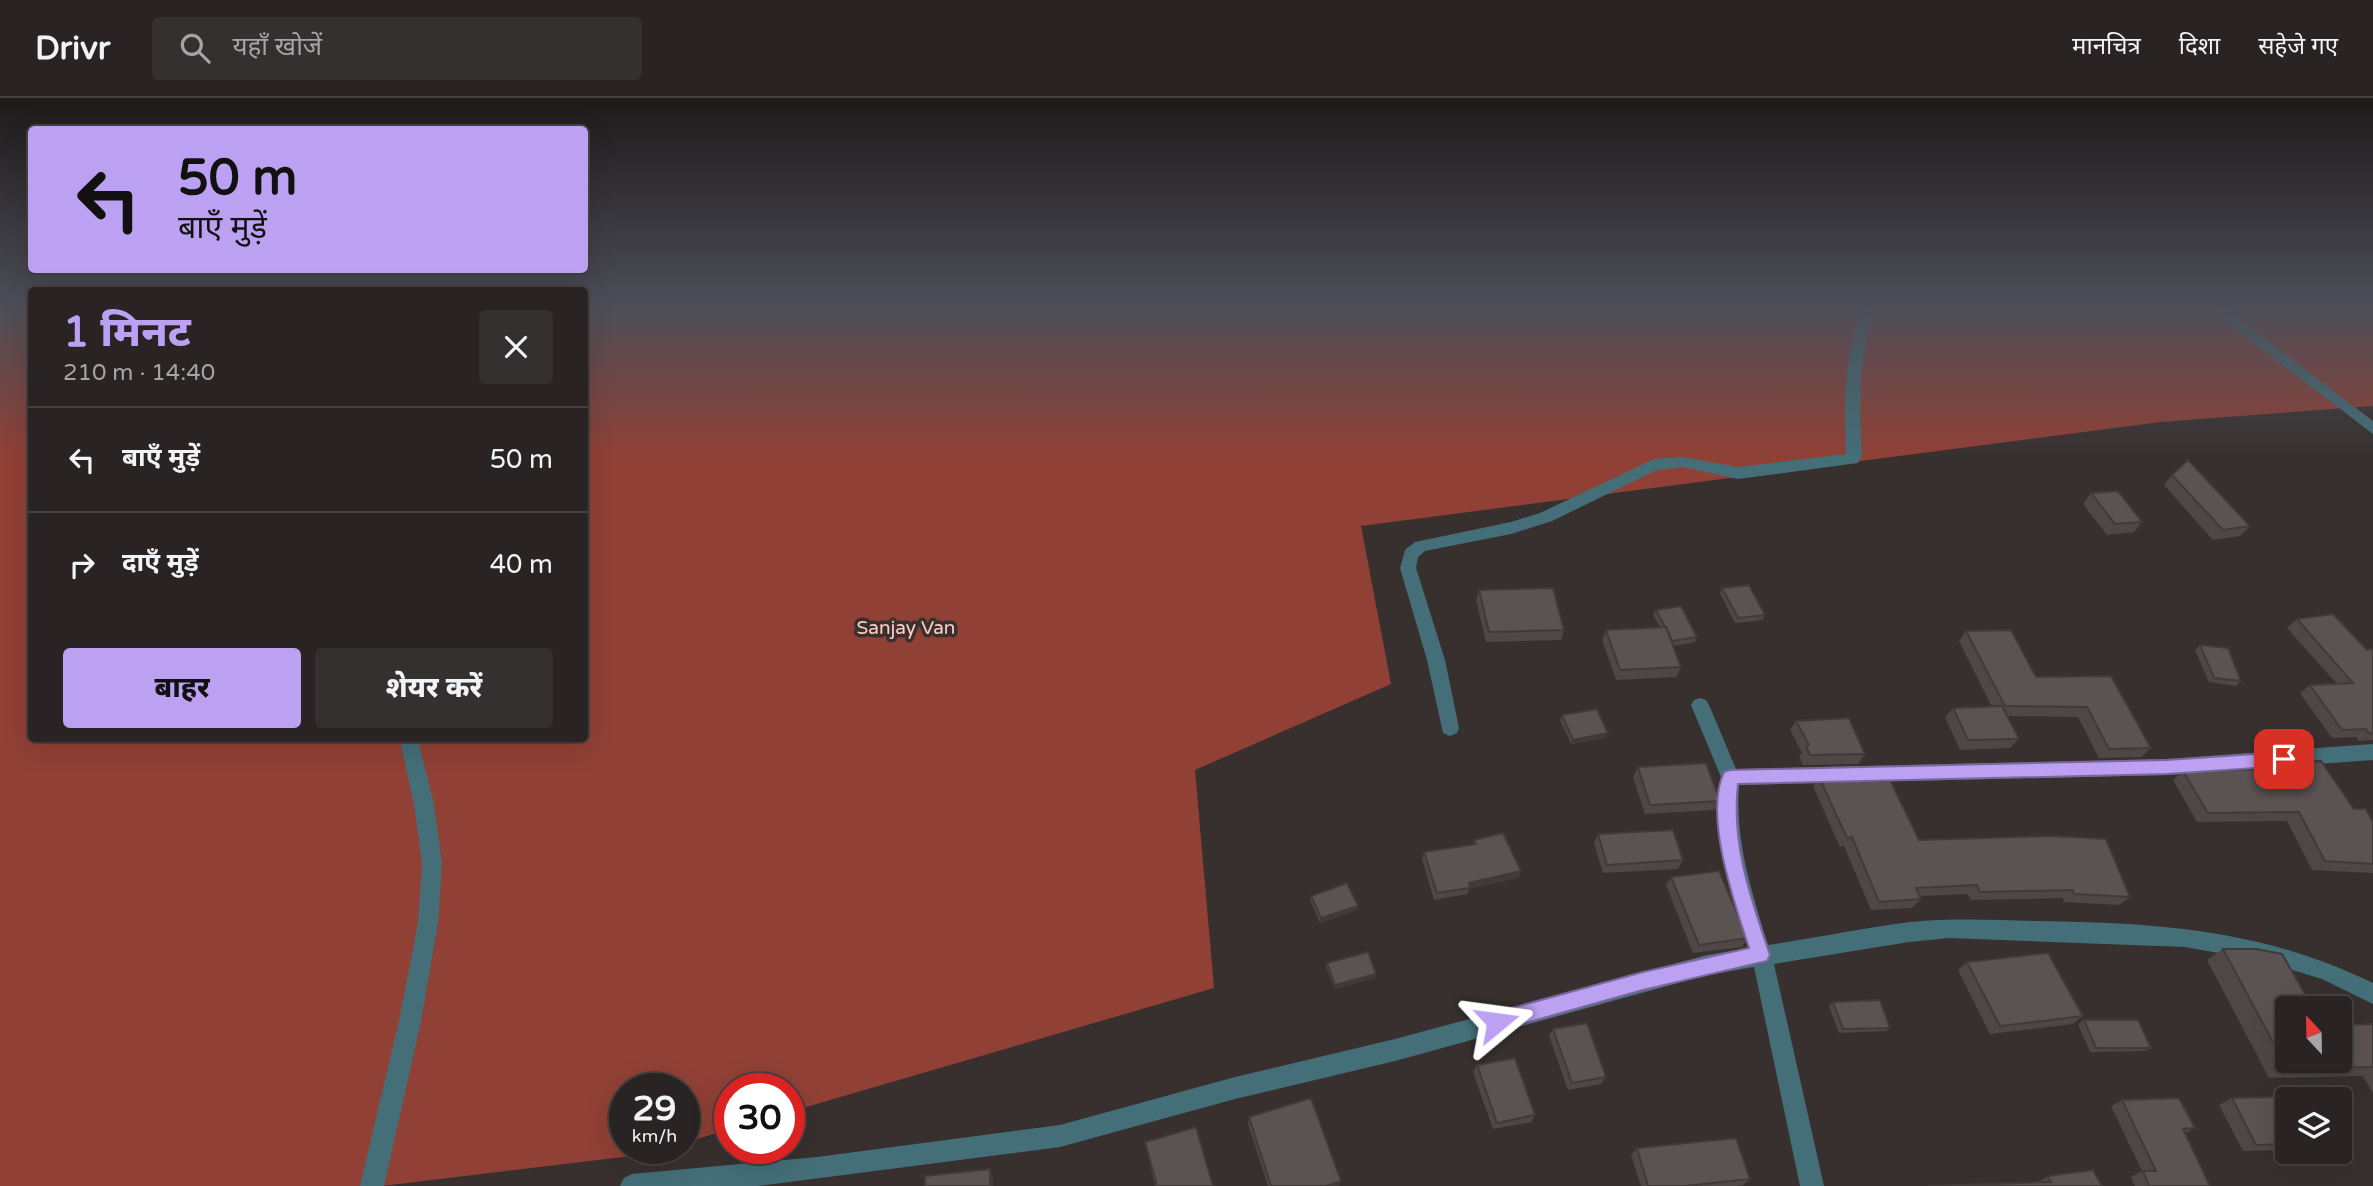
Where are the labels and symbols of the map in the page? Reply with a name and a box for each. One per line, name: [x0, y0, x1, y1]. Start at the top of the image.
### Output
park label: Sanjay Van: [857, 617, 955, 639]
pin: [2254, 729, 2314, 789]
position arrow: [1460, 985, 1534, 1059]
north arrow: [2275, 996, 2352, 1073]
speed limit sign: 30: [714, 1073, 805, 1164]

